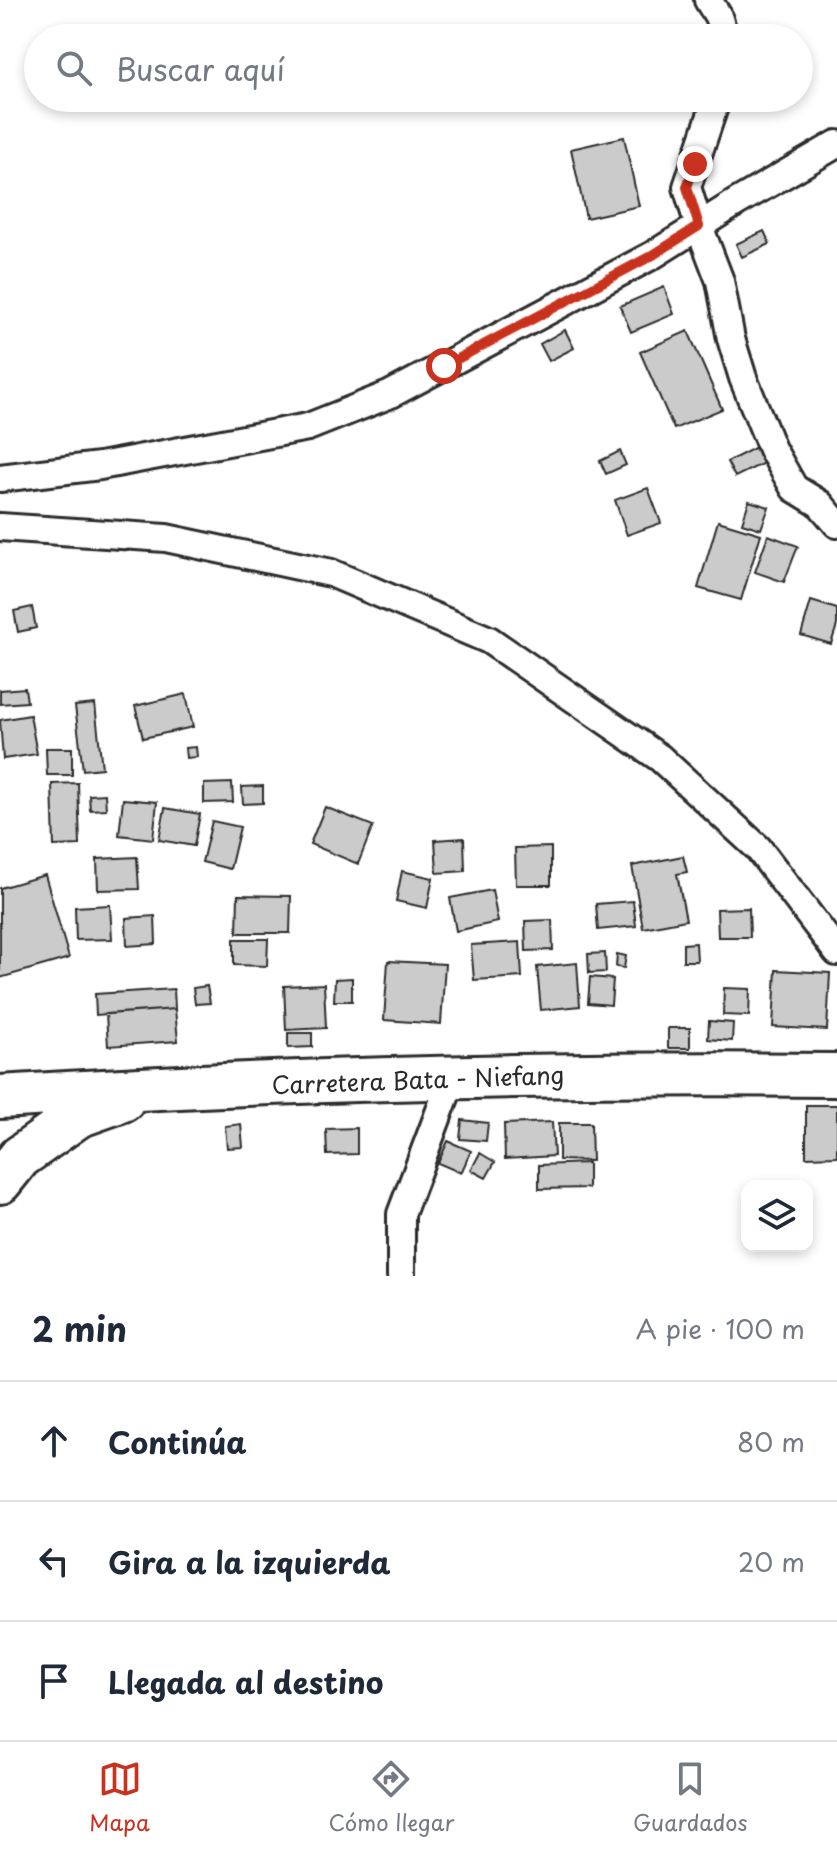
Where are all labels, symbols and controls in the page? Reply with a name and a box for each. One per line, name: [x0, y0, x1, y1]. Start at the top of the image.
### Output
search box: [24, 24, 813, 112]
icon: search: [52, 46, 96, 90]
text: Buscar aquí: [116, 46, 285, 91]
route end: [677, 146, 713, 182]
route start: [426, 348, 462, 384]
street label: Carretera Bata - Niefang: [271, 1056, 565, 1102]
map controls: [741, 1180, 813, 1252]
button: layers: [741, 1180, 813, 1252]
text: 2 min: [32, 1302, 127, 1354]
text: A pie · 100 m: [636, 1309, 805, 1348]
icon: ahead: [32, 1419, 76, 1463]
text: Continúa: [108, 1419, 247, 1464]
text: 80 m: [737, 1422, 805, 1461]
icon: left: [32, 1539, 76, 1583]
text: Gira a la izquierda: [108, 1539, 391, 1584]
text: 20 m: [738, 1542, 805, 1581]
icon: arrive: [32, 1659, 76, 1703]
text: Llegada al destino: [108, 1659, 383, 1704]
tab: Mapa: [89, 1757, 150, 1838]
tab: Cómo llegar: [329, 1757, 454, 1838]
tab: Guardados: [633, 1757, 748, 1838]

